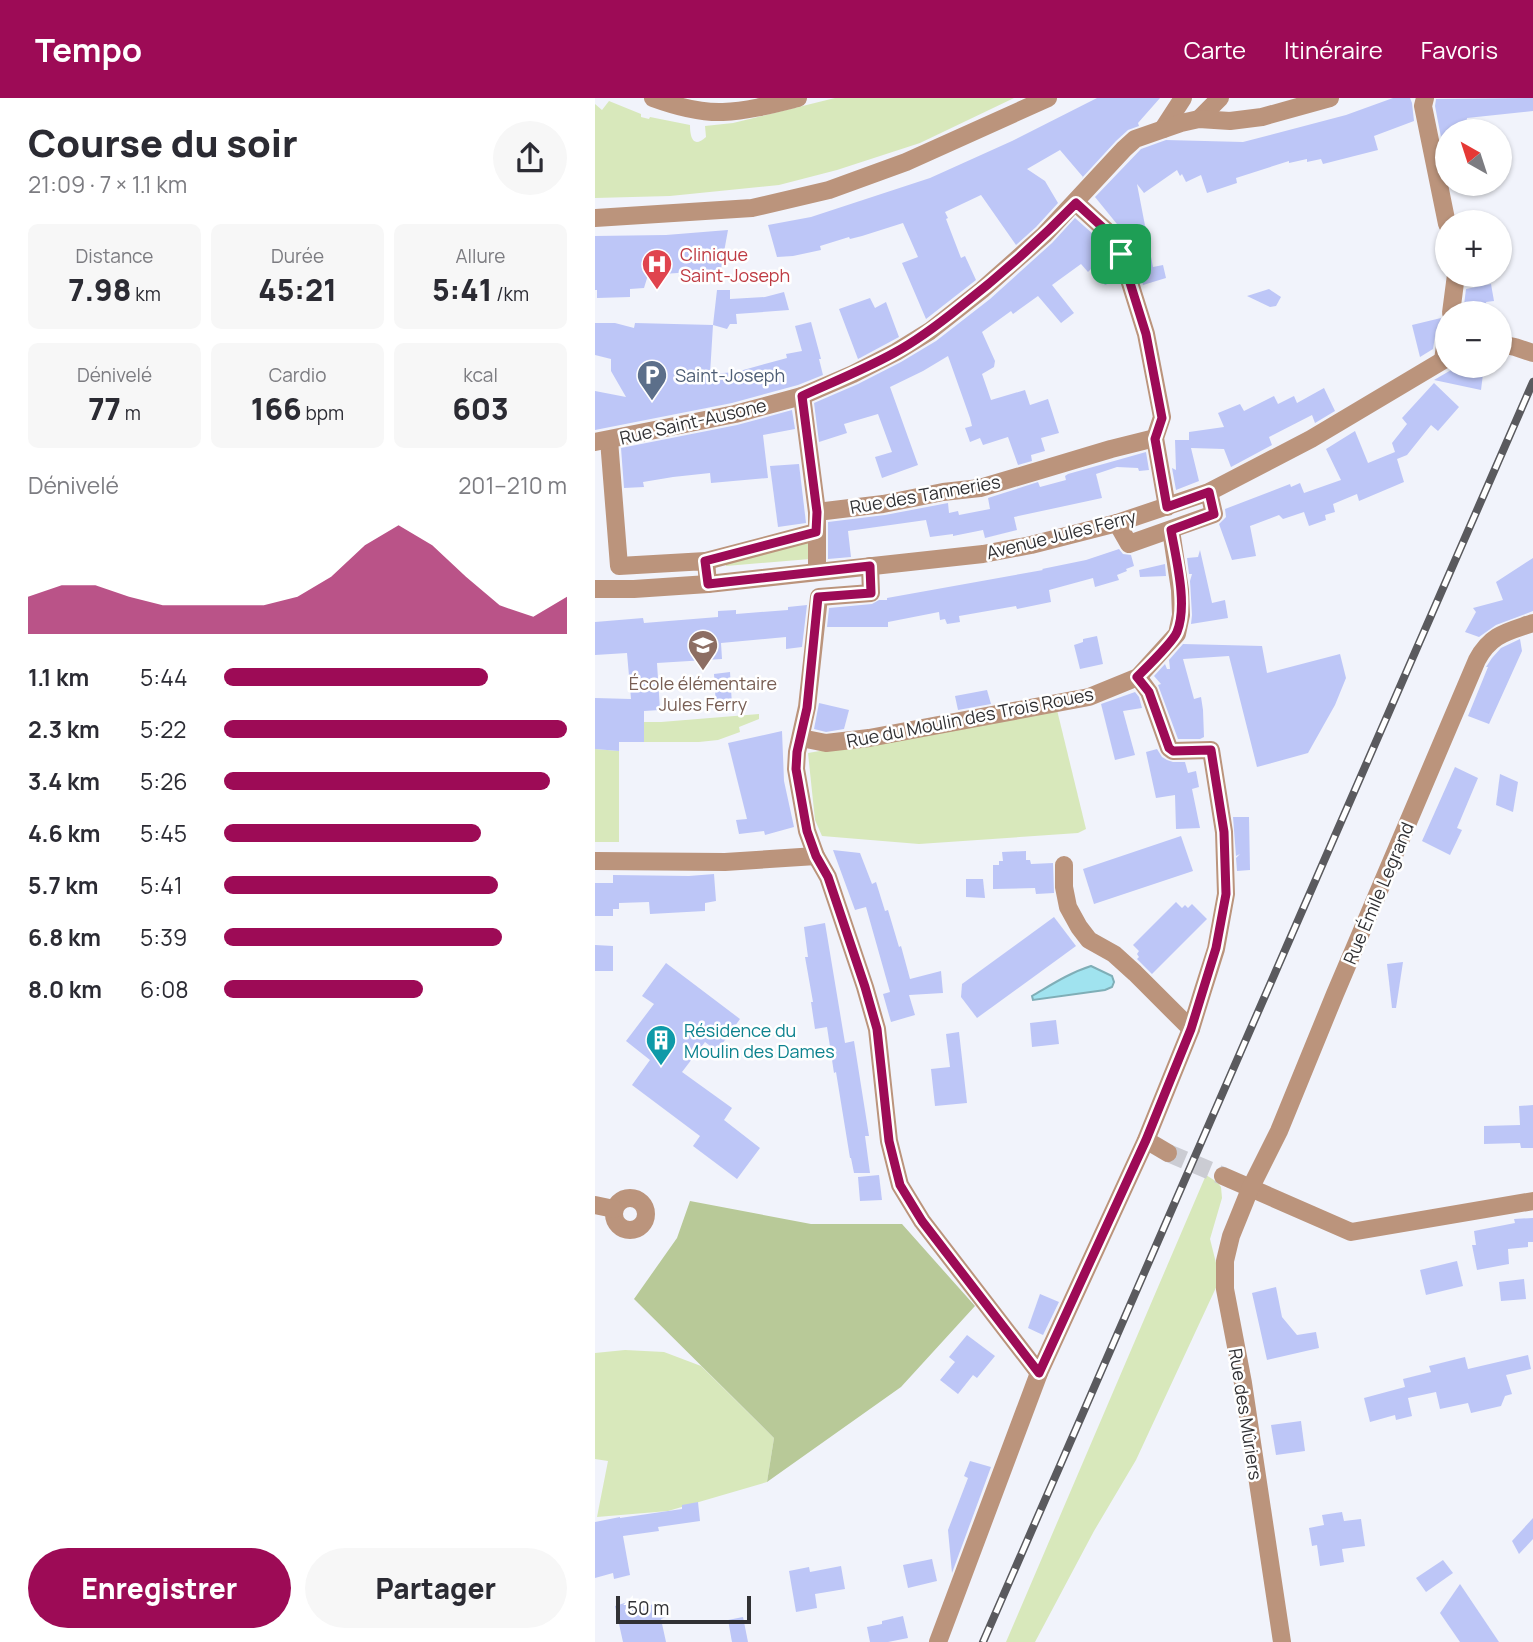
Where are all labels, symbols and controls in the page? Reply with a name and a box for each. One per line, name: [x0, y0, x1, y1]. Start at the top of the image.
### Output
text: Tempo: [35, 27, 142, 72]
text: Carte: [1184, 33, 1246, 66]
text: Itinéraire: [1284, 33, 1383, 66]
text: Favoris: [1421, 33, 1498, 66]
text: Course du soir: [28, 116, 298, 168]
north arrow: [1435, 119, 1512, 196]
map controls: [1435, 119, 1512, 378]
button: share: [493, 121, 567, 195]
text: 21:09 · 7 × 1.1 km: [28, 168, 187, 200]
button: +: [1435, 210, 1512, 287]
pin: [1091, 224, 1151, 284]
icon: arrive: [1102, 235, 1140, 273]
place label: Clinique Saint-Joseph: [680, 242, 790, 287]
text: Distance: [76, 243, 153, 269]
text: Durée: [271, 243, 324, 269]
text: Allure: [456, 243, 505, 269]
hospital icon: Clinique Saint-Joseph: [640, 247, 674, 291]
text: 7.98: [68, 269, 131, 310]
text: 45:21: [258, 269, 337, 310]
text: 5:41: [432, 269, 492, 310]
text: km: [131, 281, 161, 307]
text: /km: [492, 281, 529, 307]
button: −: [1435, 301, 1512, 378]
parking icon: Saint-Joseph: [635, 358, 669, 402]
text: Dénivelé: [77, 362, 152, 388]
text: Cardio: [269, 362, 326, 388]
text: kcal: [463, 362, 498, 388]
place label: Saint-Joseph: [675, 363, 785, 387]
text: 77: [88, 388, 121, 429]
text: 166: [251, 388, 302, 429]
text: 603: [452, 388, 509, 429]
street label: Rue Saint-Ausone: [617, 392, 769, 450]
text: m: [121, 400, 141, 426]
text: bpm: [302, 400, 344, 426]
text: Dénivelé: [28, 469, 119, 501]
text: 201–210 m: [458, 469, 567, 501]
street label: Rue des Tanneries: [848, 469, 1002, 519]
street label: Avenue Jules Ferry: [984, 504, 1139, 564]
school or university icon: École élémentaire Jules Ferry: [686, 628, 720, 672]
text: 1.1 km: [28, 661, 89, 693]
text: 5:44: [140, 661, 188, 693]
place label: École élémentaire Jules Ferry: [629, 671, 777, 716]
street label: Rue du Moulin des Trois Roues: [844, 681, 1096, 753]
text: 2.3 km: [28, 713, 100, 745]
text: 5:22: [140, 713, 186, 745]
text: 3.4 km: [28, 765, 100, 797]
text: 5:26: [140, 765, 188, 797]
text: 4.6 km: [28, 817, 100, 849]
text: 5:45: [140, 817, 187, 849]
street label: Rue Émile Legrand: [1337, 818, 1419, 968]
text: 5.7 km: [28, 869, 98, 901]
text: 5:41: [140, 869, 183, 901]
text: 6.8 km: [28, 921, 101, 953]
text: 5:39: [140, 921, 187, 953]
text: 8.0 km: [28, 973, 102, 1005]
text: 6:08: [140, 973, 189, 1005]
place label: Résidence du Moulin des Dames: [684, 1018, 835, 1063]
building icon: Résidence du Moulin des Dames: [644, 1023, 678, 1067]
street label: Rue des Mûriers: [1224, 1346, 1268, 1482]
button: Enregistrer: [28, 1548, 291, 1628]
button: Partager: [305, 1548, 567, 1628]
scale bar: [616, 1593, 751, 1625]
text: 50 m: [627, 1595, 669, 1621]

